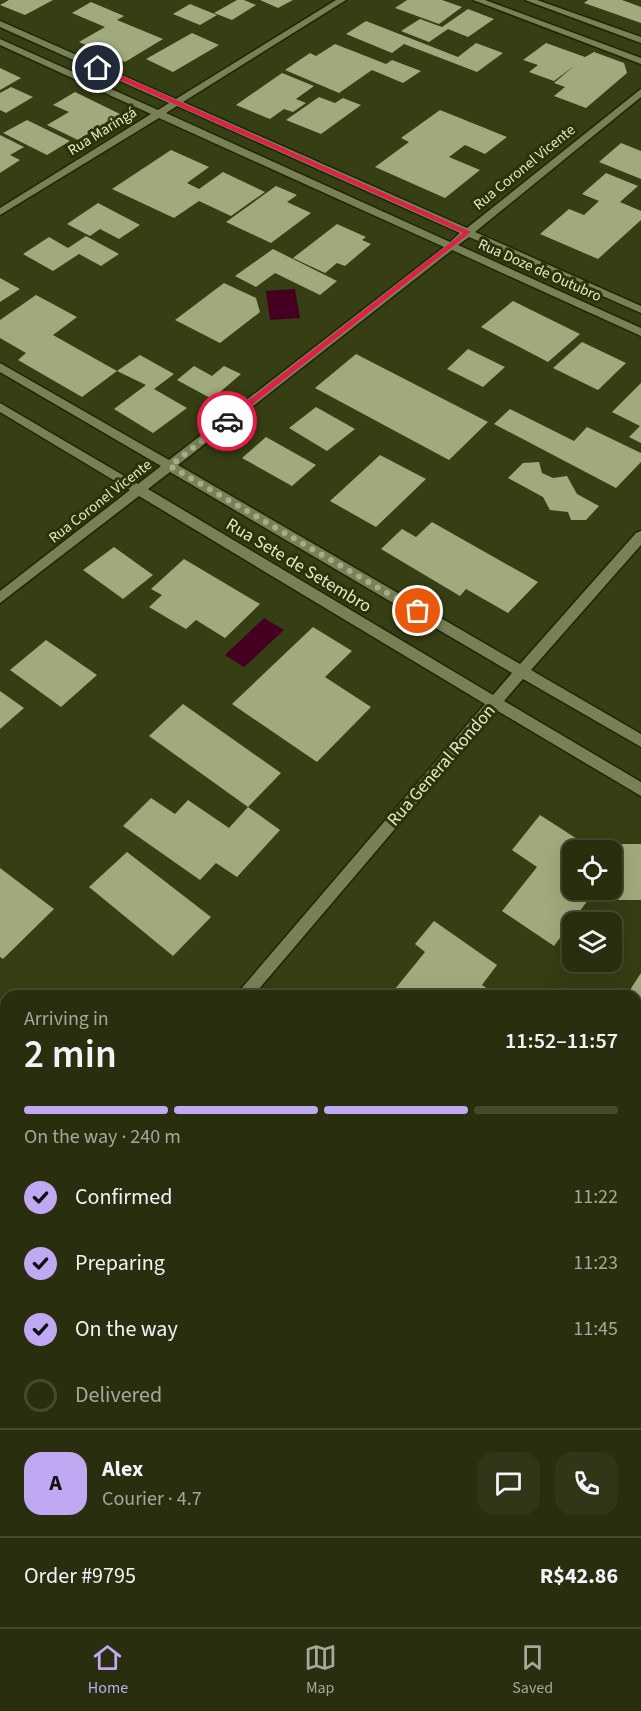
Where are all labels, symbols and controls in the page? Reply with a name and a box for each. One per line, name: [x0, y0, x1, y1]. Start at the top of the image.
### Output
pin: [72, 42, 123, 93]
icon: home: [81, 51, 114, 84]
street label: Rua Maringá: [64, 102, 141, 161]
street label: Rua Coronel Vicente: [469, 120, 580, 215]
street label: Rua Doze de Outubro: [475, 234, 605, 307]
courier: [197, 391, 257, 451]
icon: car: [211, 405, 244, 438]
street label: Rua Coronel Vicente: [44, 454, 156, 548]
street label: Rua Sete de Setembro: [221, 512, 376, 619]
pin: [392, 585, 443, 636]
icon: bag: [401, 594, 434, 627]
street label: Rua General Rondon: [381, 699, 501, 832]
map controls: [562, 840, 622, 972]
button: locate: [562, 840, 622, 900]
button: layers: [562, 912, 622, 972]
text: Arriving in: [24, 1005, 109, 1033]
text: 11:52–11:57: [505, 1025, 618, 1057]
text: 2 min: [24, 1027, 117, 1083]
text: On the way · 240 m: [24, 1123, 181, 1151]
icon: check: [24, 1181, 57, 1214]
text: Confirmed: [75, 1181, 172, 1213]
text: 11:22: [573, 1183, 618, 1211]
icon: check: [24, 1247, 57, 1280]
text: Preparing: [75, 1247, 165, 1279]
text: 11:23: [573, 1249, 618, 1277]
icon: check: [24, 1313, 57, 1346]
text: On the way: [75, 1313, 178, 1345]
text: 11:45: [573, 1315, 618, 1343]
text: Delivered: [75, 1379, 162, 1411]
button: chat: [477, 1452, 540, 1515]
button: phone: [555, 1452, 618, 1515]
text: Alex: [102, 1453, 143, 1485]
text: A: [49, 1467, 62, 1499]
text: Courier · 4.7: [102, 1485, 202, 1513]
text: Order #9795: [24, 1560, 136, 1592]
text: R$42.86: [540, 1560, 618, 1592]
tab: Home: [88, 1641, 128, 1699]
tab: Map: [304, 1641, 337, 1699]
tab: Saved: [512, 1641, 553, 1699]

